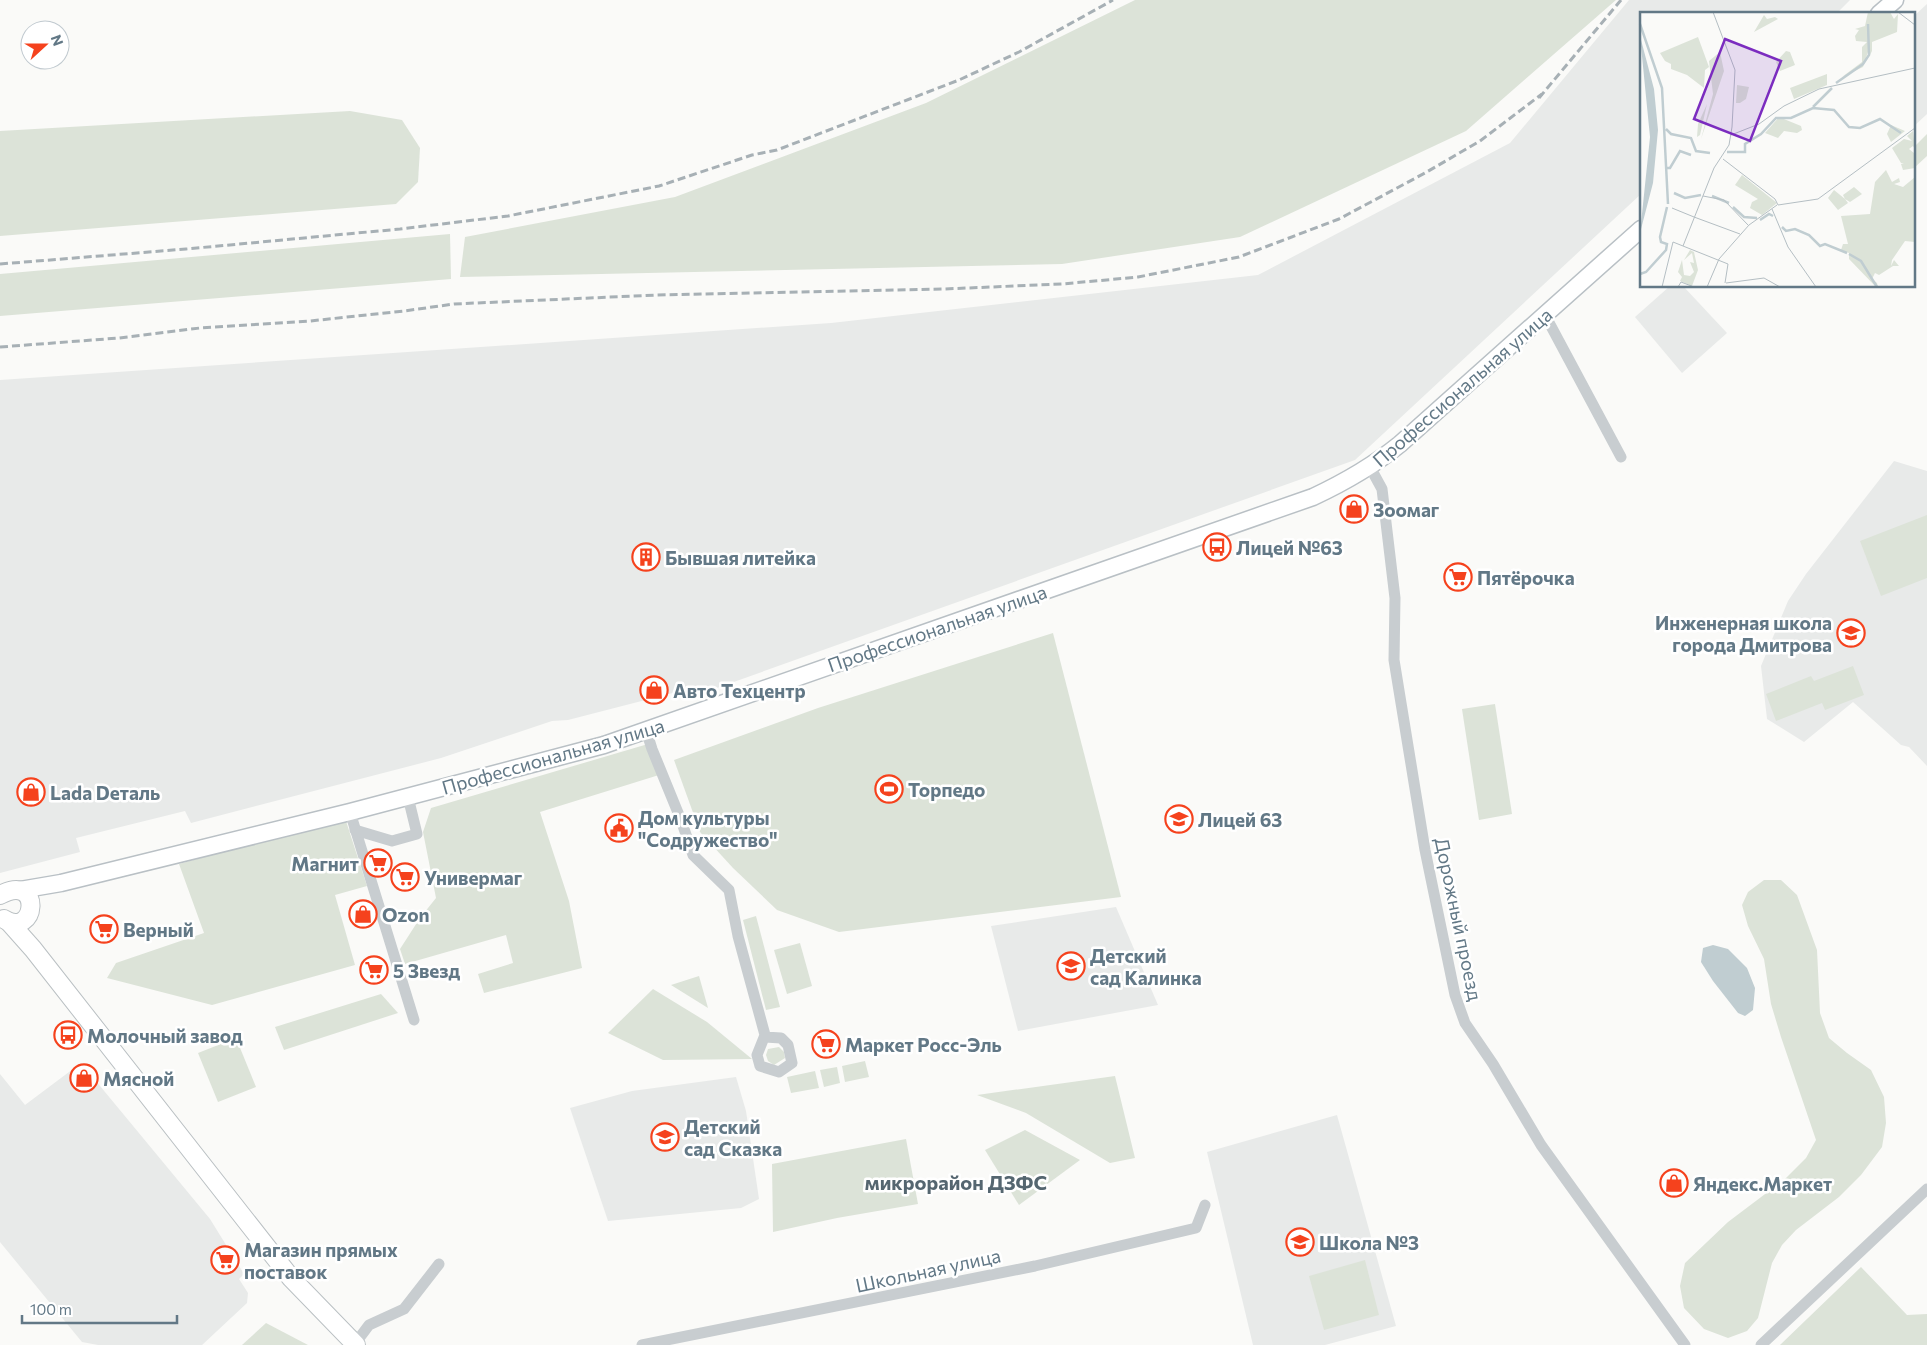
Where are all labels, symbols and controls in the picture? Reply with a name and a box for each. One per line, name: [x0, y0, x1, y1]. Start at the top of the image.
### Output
inset map: [1640, 12, 1914, 288]
north arrow: [20, 20, 70, 70]
text: N: [48, 32, 67, 48]
street label: Профессиональная улица: [1368, 303, 1556, 471]
shop icon: Зоомаг: [1339, 494, 1369, 524]
place label: Зоомаг: [1373, 498, 1440, 521]
bus stop icon: Лицей №63: [1202, 532, 1232, 562]
place label: Лицей №63: [1236, 536, 1343, 559]
building icon: Бывшая литейка: [631, 542, 661, 572]
place label: Бывшая литейка: [665, 546, 816, 569]
supermarket icon: Пятёрочка: [1443, 562, 1473, 592]
place label: Пятёрочка: [1477, 566, 1575, 589]
street label: Профессиональная улица: [824, 580, 1050, 676]
place label: Инженерная школа города Дмитрова: [1655, 611, 1832, 656]
school or university icon: Инженерная школа города Дмитрова: [1836, 618, 1866, 648]
shop icon: Авто Техцентр: [639, 675, 669, 705]
place label: Авто Техцентр: [673, 679, 806, 702]
street label: Профессиональная улица: [439, 713, 667, 799]
sports icon: Торпедо: [874, 774, 904, 804]
shop icon: Lada Dеталь: [16, 777, 46, 807]
place label: Торпедо: [908, 778, 985, 801]
place label: Lada Dеталь: [50, 781, 160, 804]
school or university icon: Лицей 63: [1164, 804, 1194, 834]
place label: Дом культуры "Содружество": [638, 806, 778, 851]
place label: Лицей 63: [1198, 808, 1282, 831]
public building icon: Дом культуры "Содружество": [604, 813, 634, 843]
street label: Дорожный проезд: [1430, 835, 1488, 1003]
supermarket icon: Магнит: [363, 848, 393, 878]
place label: Магнит: [291, 852, 359, 875]
supermarket icon: Универмаг: [390, 862, 420, 892]
place label: Универмаг: [424, 866, 523, 889]
shop icon: Ozon: [348, 899, 378, 929]
place label: Ozon: [382, 903, 430, 926]
supermarket icon: Верный: [89, 914, 119, 944]
place label: Верный: [123, 918, 194, 941]
place label: Детский сад Калинка: [1090, 944, 1202, 989]
school or university icon: Детский сад Калинка: [1056, 951, 1086, 981]
supermarket icon: 5 Звезд: [359, 955, 389, 985]
place label: 5 Звезд: [393, 959, 461, 982]
bus stop icon: Молочный завод: [53, 1020, 83, 1050]
place label: Молочный завод: [87, 1024, 243, 1047]
supermarket icon: Маркет Росс-Эль: [811, 1029, 841, 1059]
place label: Маркет Росс-Эль: [845, 1033, 1002, 1056]
shop icon: Мясной: [69, 1063, 99, 1093]
place label: Мясной: [103, 1067, 174, 1090]
place label: Детский сад Сказка: [684, 1115, 782, 1160]
school or university icon: Детский сад Сказка: [650, 1122, 680, 1152]
shop icon: Яндекс.Маркет: [1659, 1168, 1689, 1198]
district label: микрорайон ДЗФС: [865, 1170, 1047, 1194]
place label: Яндекс.Маркет: [1693, 1172, 1832, 1195]
school or university icon: Школа №3: [1285, 1227, 1315, 1257]
place label: Школа №3: [1319, 1231, 1419, 1254]
place label: Магазин прямых поставок: [244, 1238, 398, 1283]
street label: Школьная улица: [853, 1243, 1003, 1297]
supermarket icon: Магазин прямых поставок: [210, 1245, 240, 1275]
scale bar: [22, 1292, 178, 1324]
text: 100 m: [30, 1300, 72, 1318]

